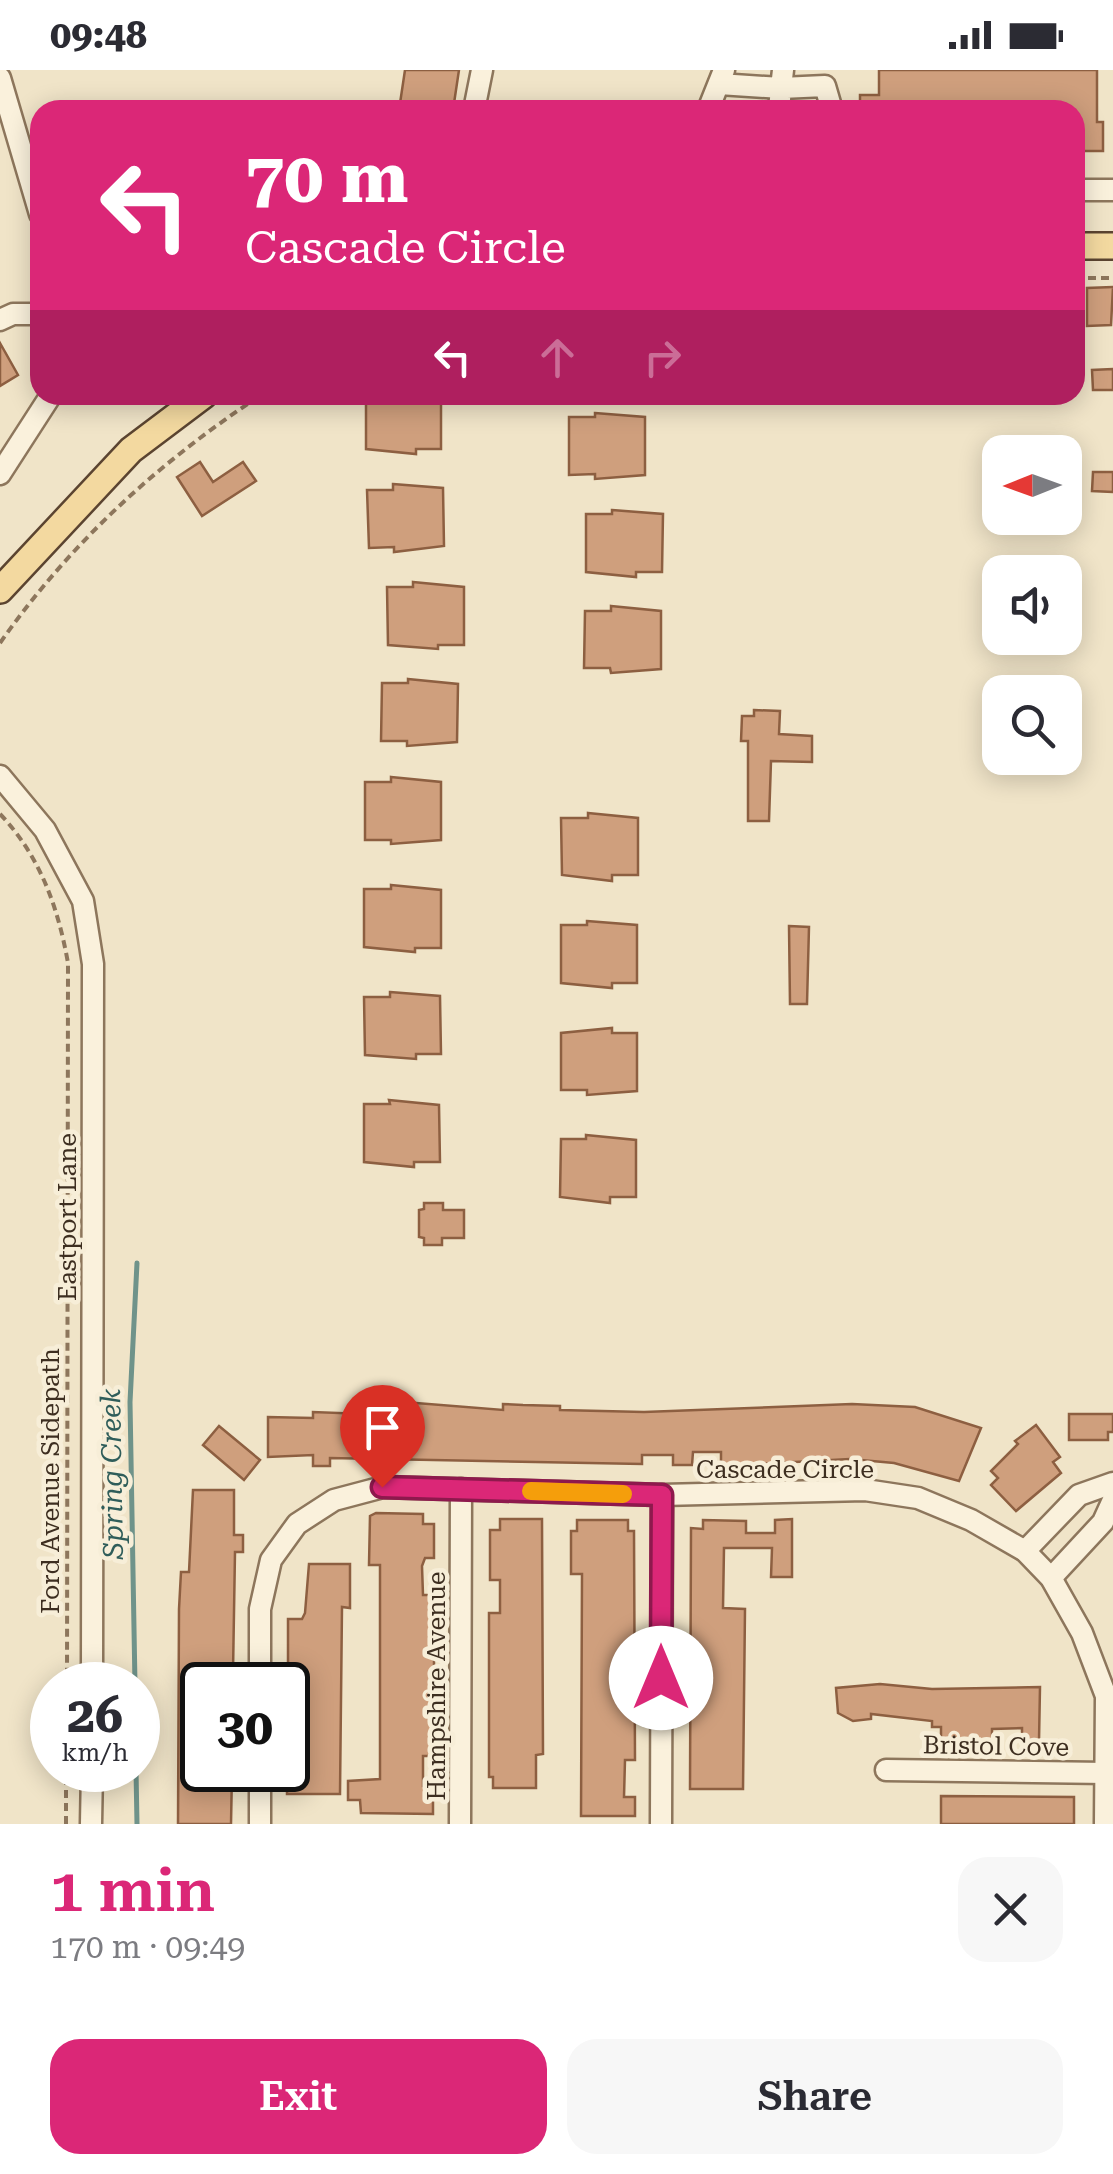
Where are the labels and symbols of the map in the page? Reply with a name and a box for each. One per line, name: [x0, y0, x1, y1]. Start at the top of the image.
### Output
north arrow: [982, 435, 1082, 535]
street label: Eastport Lane: [53, 1133, 82, 1301]
street label: Ford Avenue Sidepath: [36, 1348, 65, 1614]
pin: [340, 1385, 425, 1488]
water label: Spring Creek: [94, 1388, 130, 1560]
street label: Cascade Circle: [696, 1455, 874, 1484]
street label: Hampshire Avenue: [422, 1572, 451, 1800]
position arrow: [609, 1626, 713, 1730]
speed limit sign: 30: [180, 1662, 310, 1792]
street label: Bristol Cove: [923, 1730, 1069, 1762]

